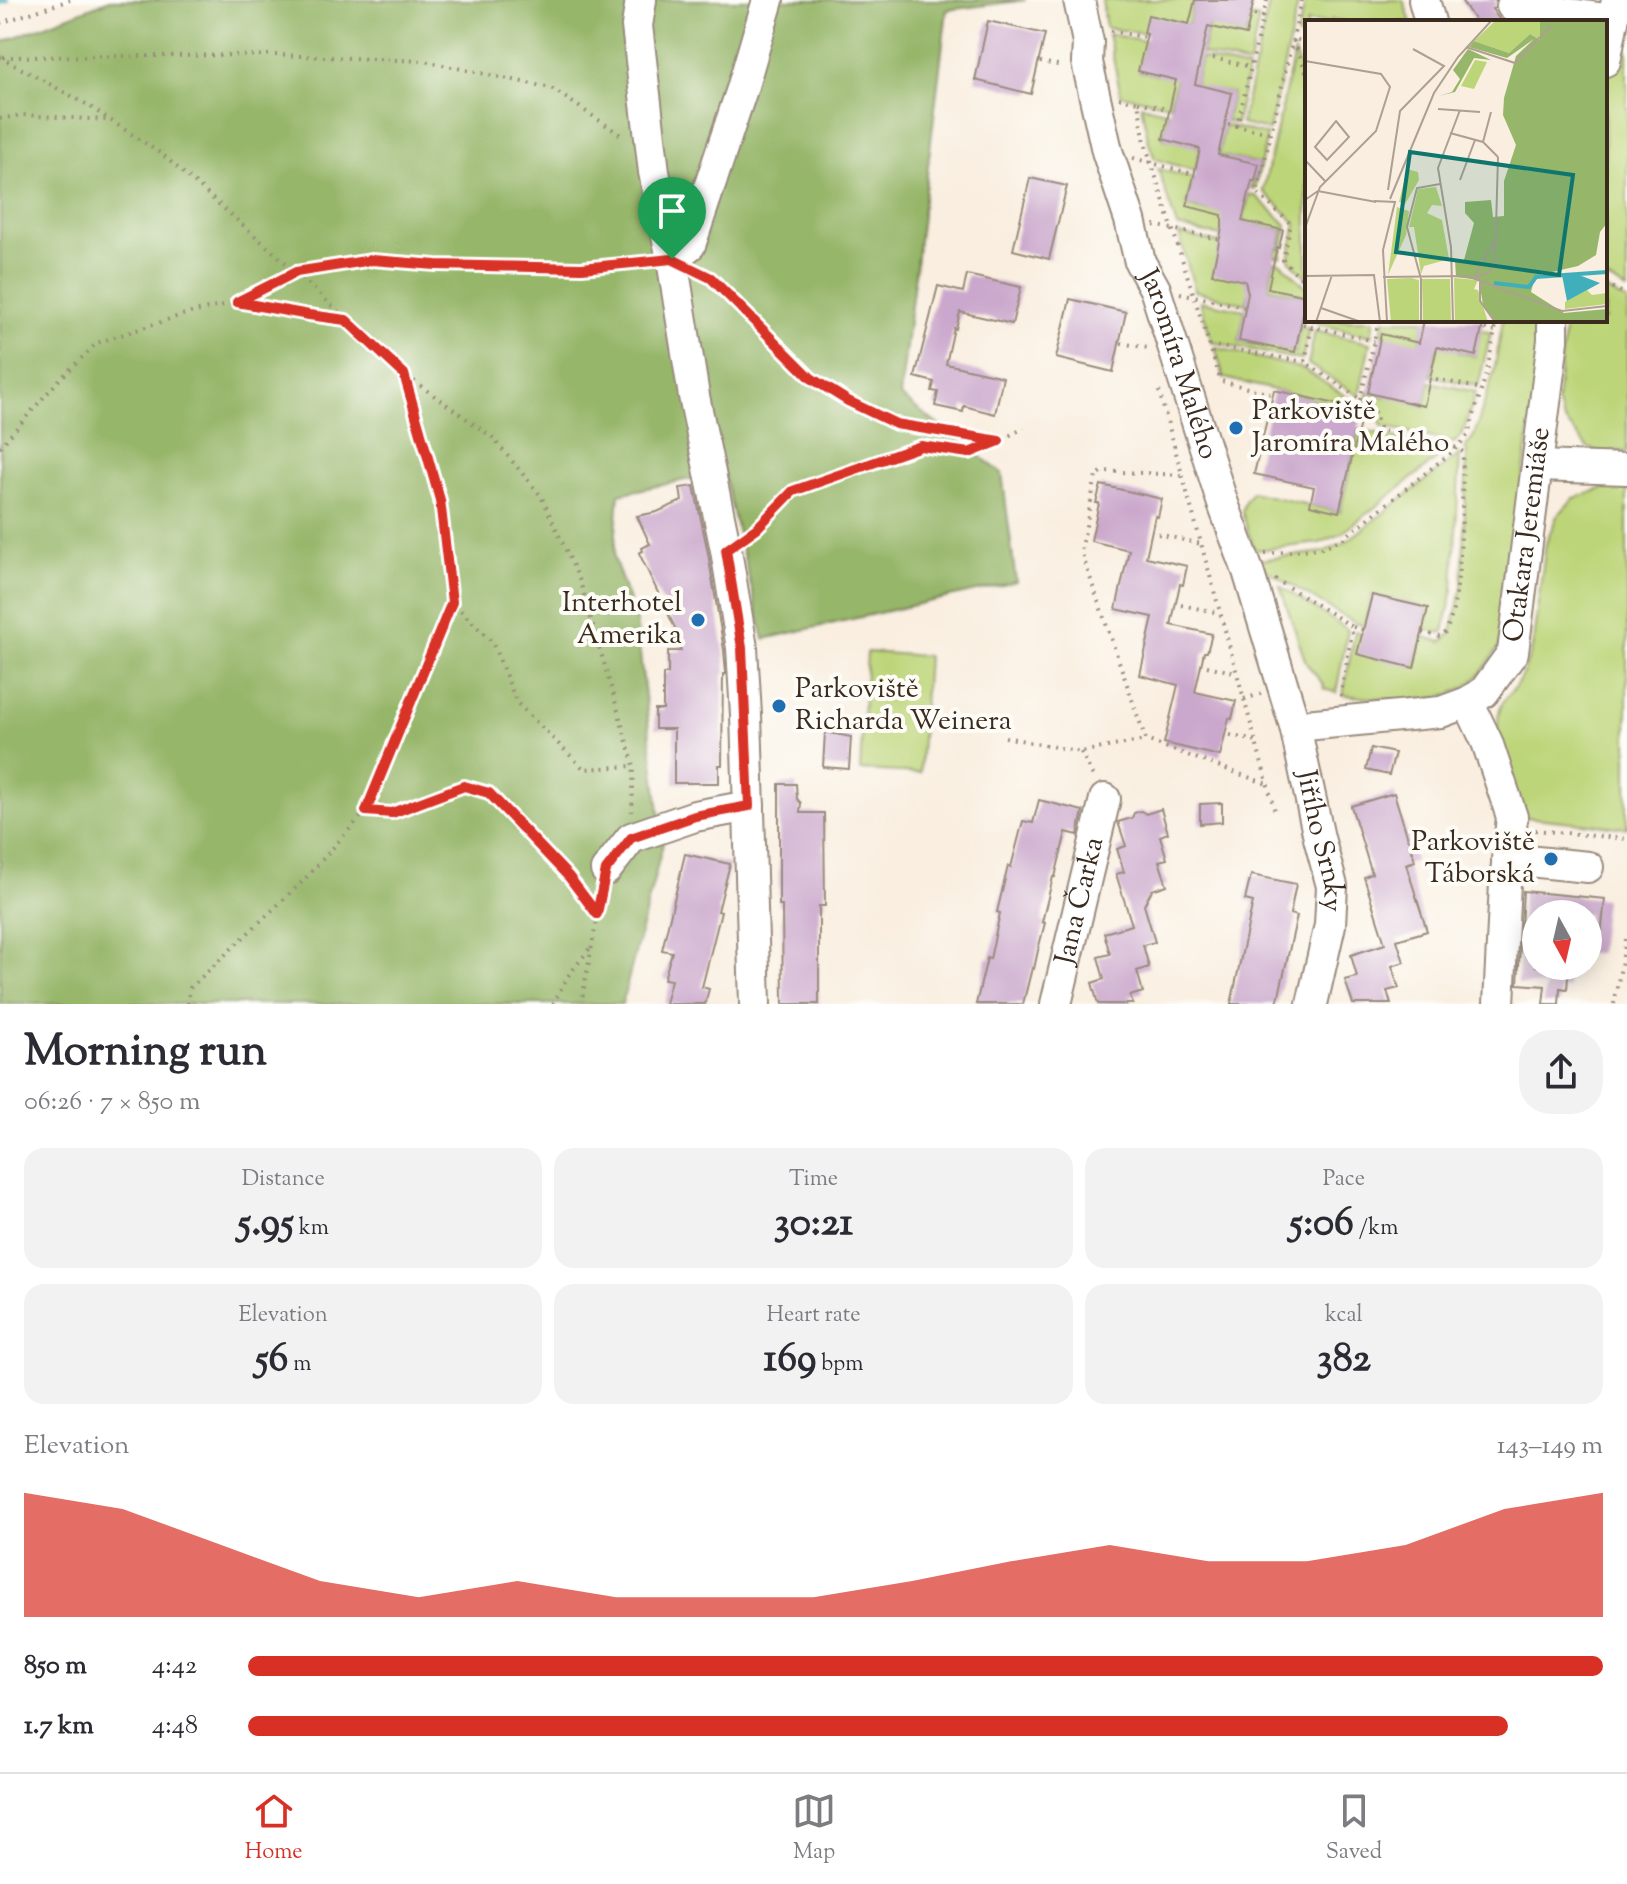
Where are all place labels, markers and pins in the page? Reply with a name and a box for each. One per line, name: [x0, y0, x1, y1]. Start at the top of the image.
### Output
pin: [638, 177, 706, 259]
place label: Parkoviště Jaromíra Malého: [1250, 392, 1449, 464]
marker: Parkoviště Jaromíra Malého: [1227, 419, 1245, 437]
place label: Interhotel Amerika: [562, 584, 682, 656]
marker: Interhotel Amerika: [689, 611, 707, 629]
place label: Parkoviště Richarda Weinera: [795, 670, 1012, 742]
marker: Parkoviště Richarda Weinera: [770, 697, 788, 715]
place label: Parkoviště Táborská: [1411, 823, 1535, 895]
marker: Parkoviště Táborská: [1542, 850, 1560, 868]

